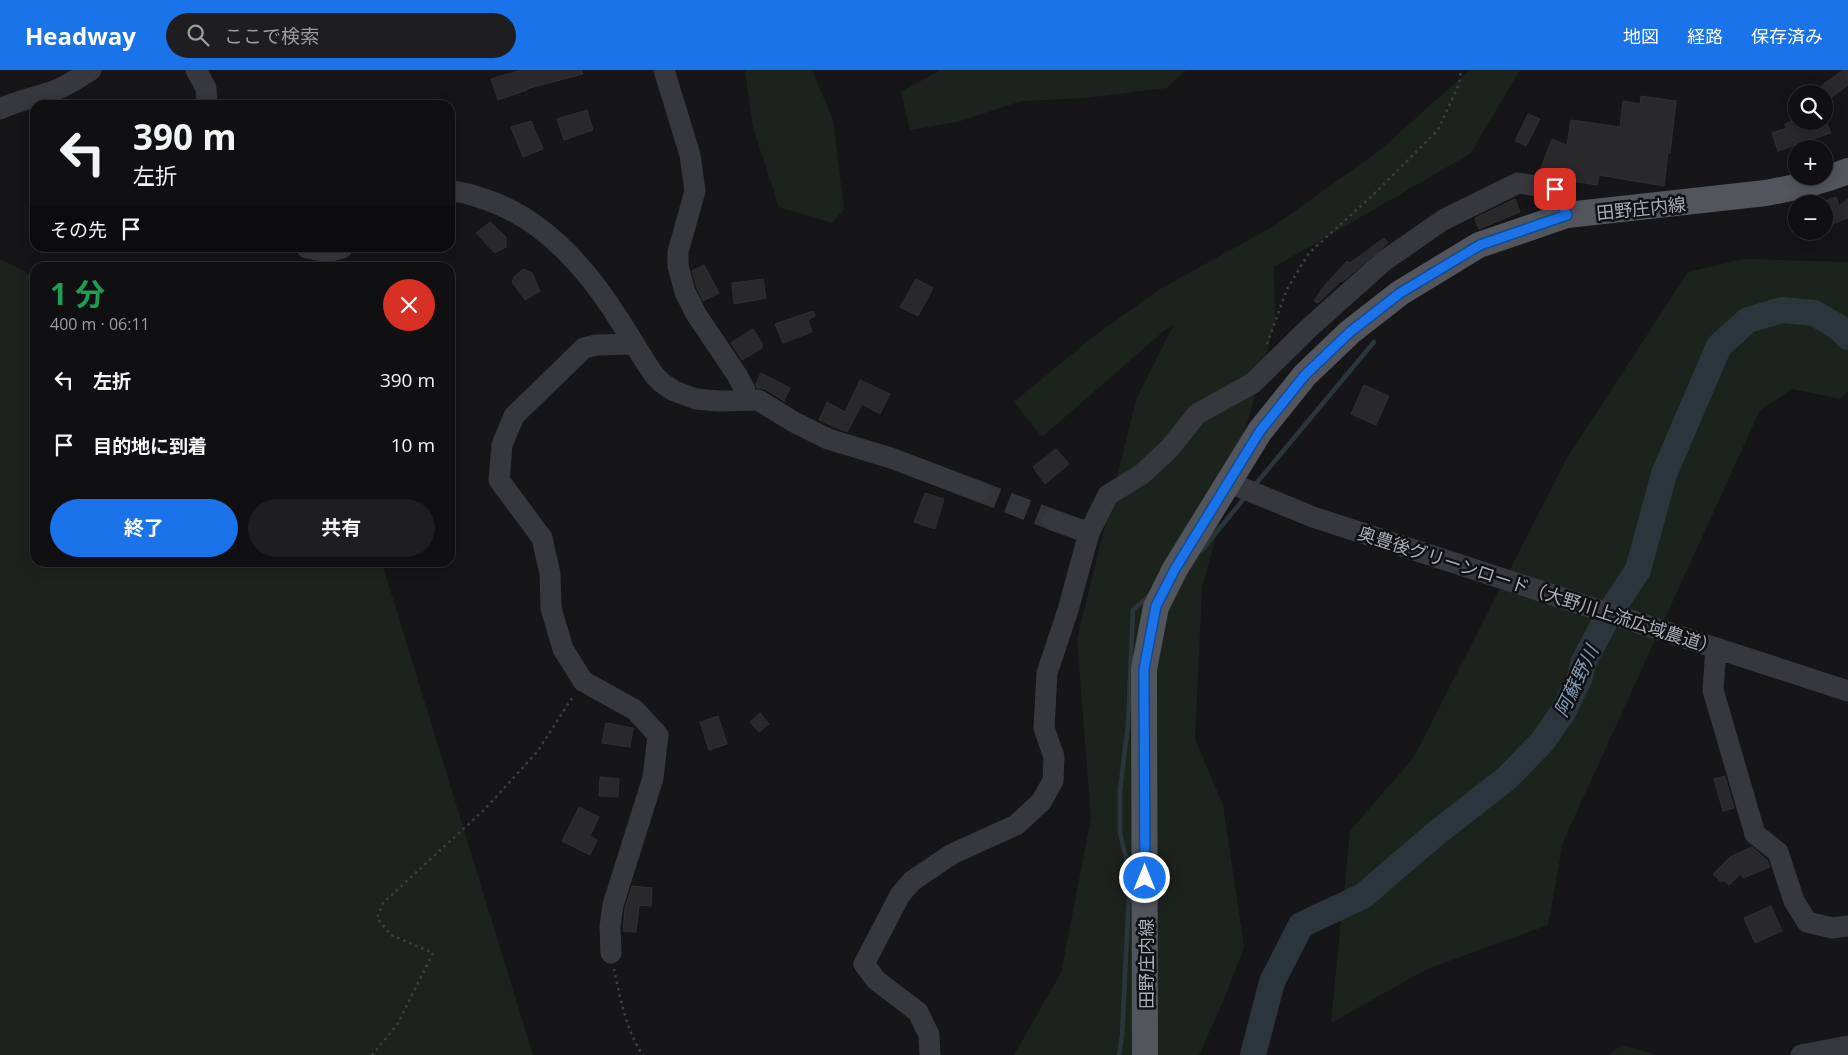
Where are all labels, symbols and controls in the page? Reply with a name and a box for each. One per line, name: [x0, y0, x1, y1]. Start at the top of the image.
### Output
search box: [166, 13, 516, 58]
text: Headway: [25, 19, 136, 52]
icon: search: [184, 21, 212, 49]
text: ここで検索: [224, 23, 319, 49]
text: 地図: [1623, 24, 1659, 48]
text: 経路: [1687, 24, 1723, 48]
text: 保存済み: [1751, 24, 1823, 48]
map controls: [1788, 85, 1833, 240]
button: search: [1788, 85, 1833, 130]
text: 390 m: [133, 113, 237, 160]
icon: left: [50, 120, 115, 185]
button: +: [1788, 140, 1833, 185]
text: 左折: [133, 160, 177, 190]
pin: [1534, 168, 1576, 210]
icon: arrive: [1541, 175, 1569, 203]
street label: 田野庄内線: [1595, 191, 1687, 225]
button: −: [1788, 195, 1833, 240]
icon: arrive: [117, 215, 145, 243]
text: その先: [50, 217, 107, 243]
text: 1 分: [50, 273, 105, 314]
button: close: [383, 279, 435, 331]
text: 400 m · 06:11: [50, 313, 150, 335]
icon: left: [50, 366, 78, 394]
text: 390 m: [380, 367, 435, 393]
text: 左折: [93, 368, 131, 394]
icon: arrive: [50, 431, 78, 459]
text: 10 m: [391, 432, 435, 458]
text: 目的地に到着: [93, 433, 207, 459]
button: 終了: [50, 499, 238, 557]
button: 共有: [248, 499, 435, 557]
street label: 奥豊後グリーンロード（大野川上流広域農道）: [1355, 520, 1721, 660]
water label: 阿蘇野川: [1548, 639, 1605, 721]
position arrow: [1118, 851, 1170, 903]
street label: 田野庄内線: [1134, 919, 1158, 1009]

